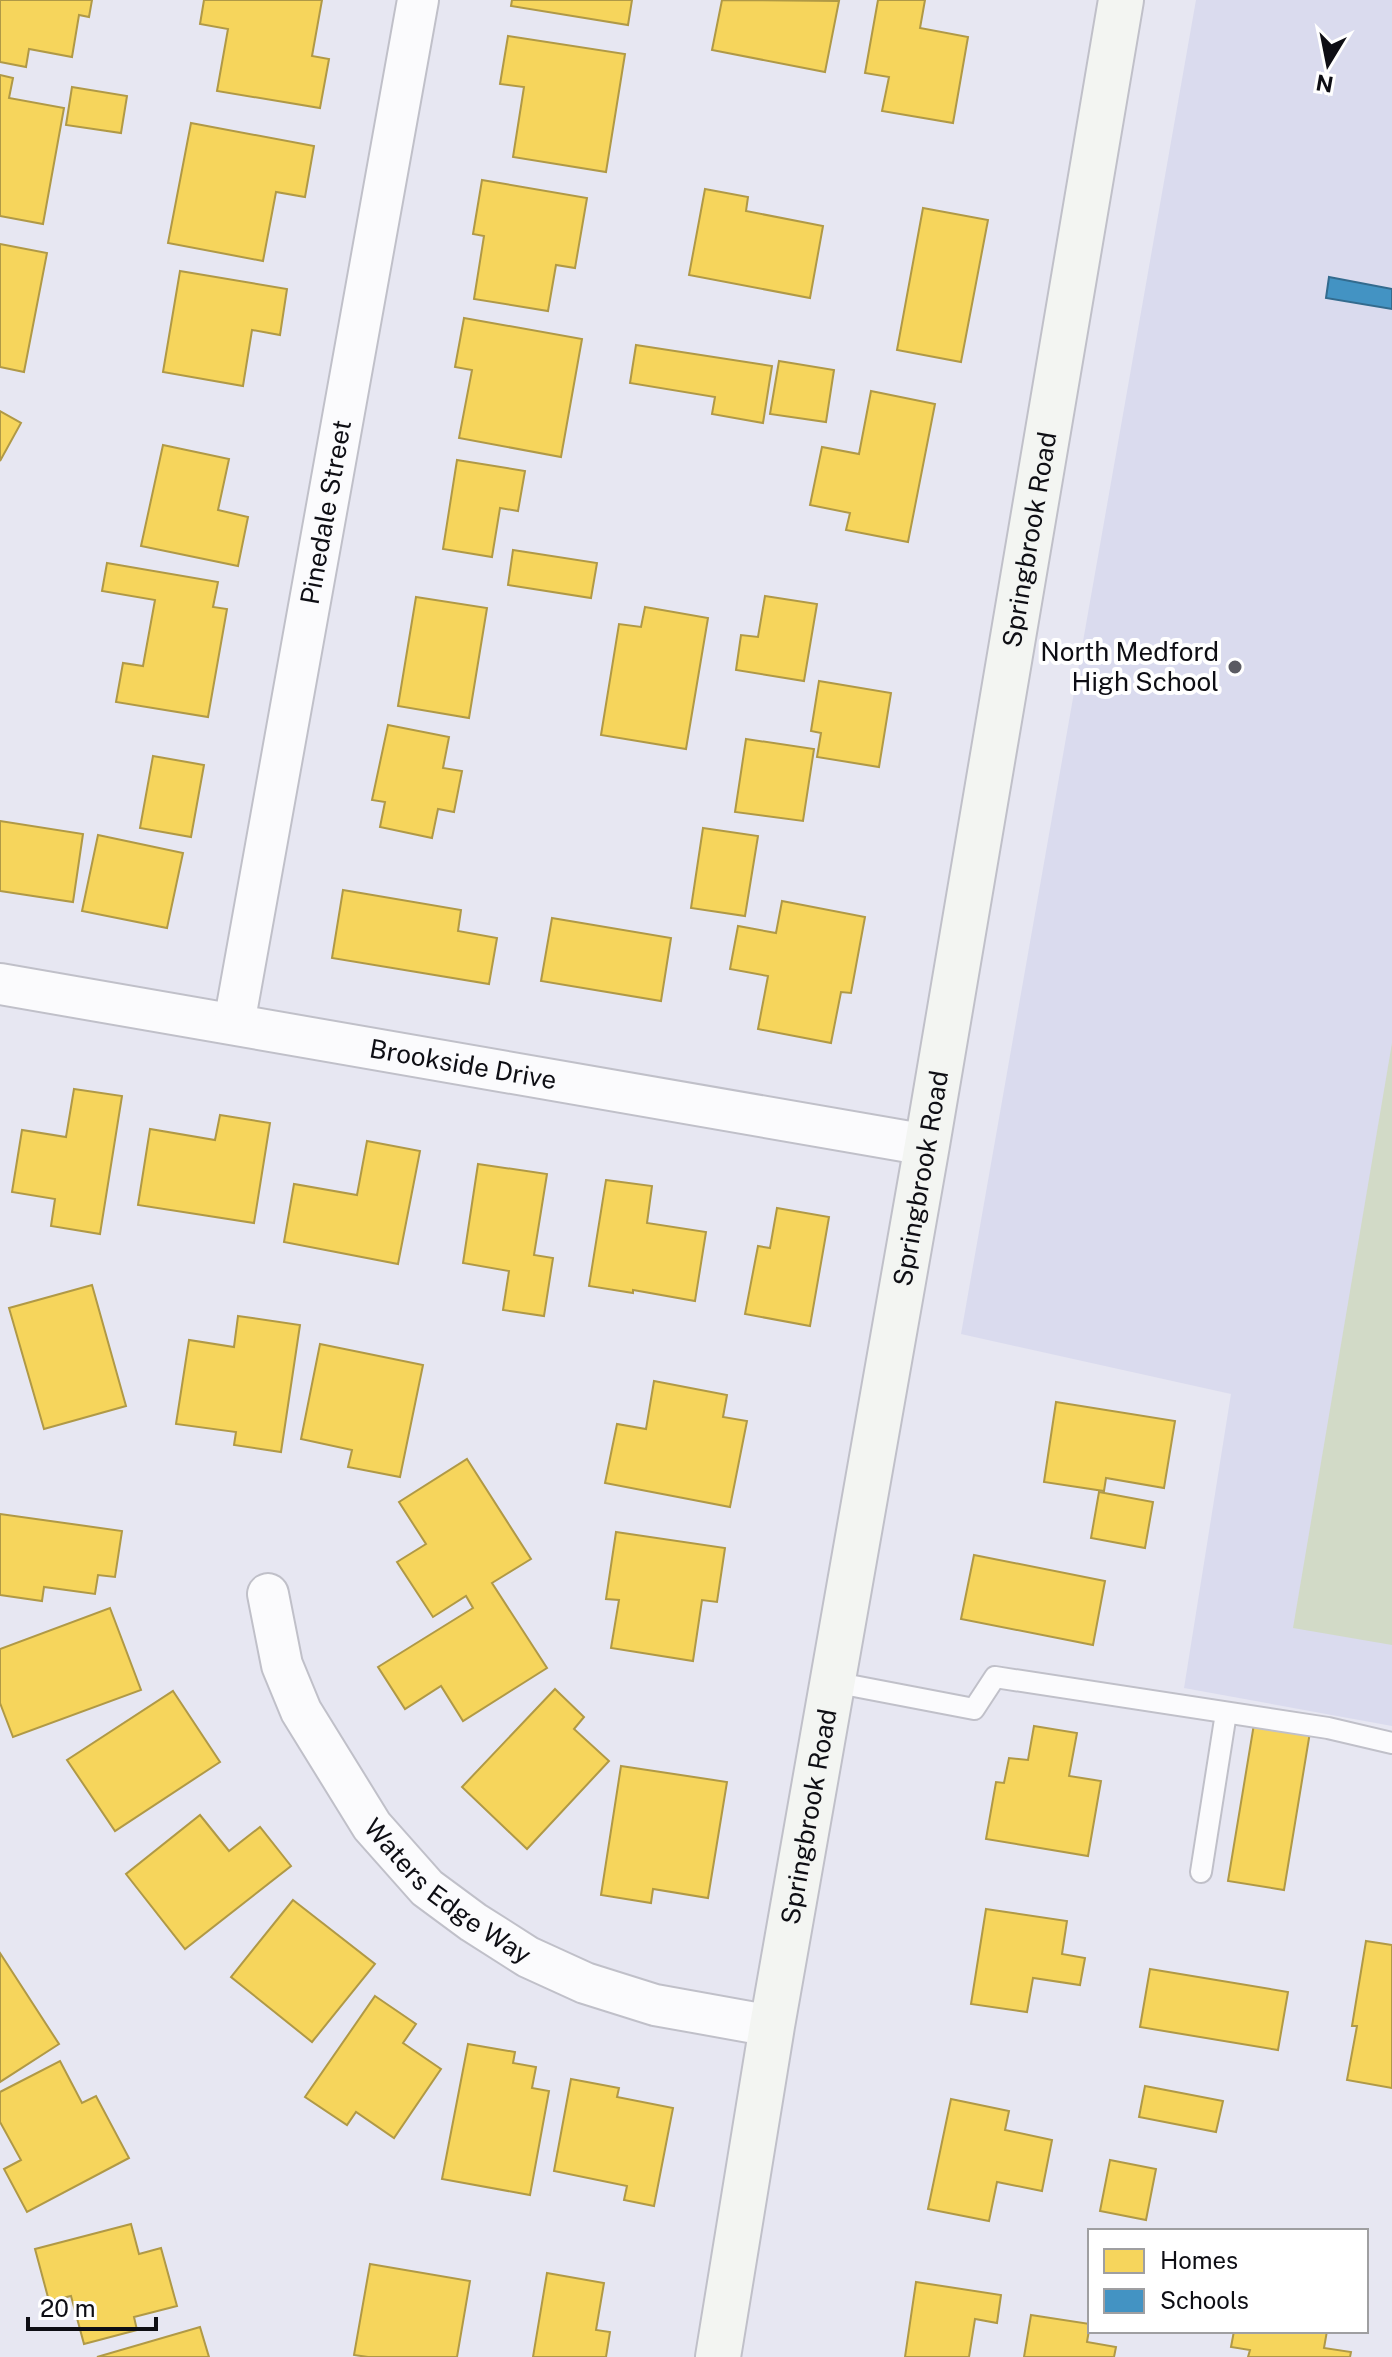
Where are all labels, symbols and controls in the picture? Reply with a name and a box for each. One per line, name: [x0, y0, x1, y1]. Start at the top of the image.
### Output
north arrow: [1288, 24, 1368, 104]
text: N: [1314, 69, 1335, 98]
street label: Pinedale Street: [294, 417, 357, 607]
street label: Springbrook Road: [996, 429, 1063, 650]
place label: North Medford High School: [1040, 636, 1219, 697]
marker: North Medford High School: [1226, 658, 1244, 676]
street label: Brookside Drive: [367, 1032, 559, 1095]
street label: Springbrook Road: [886, 1068, 954, 1289]
street label: Springbrook Road: [774, 1706, 843, 1927]
street label: Waters Edge Way: [358, 1812, 537, 1970]
legend: [1088, 2229, 1368, 2333]
text: Homes: [1160, 2246, 1238, 2274]
scale bar: [28, 2281, 156, 2331]
text: Schools: [1160, 2286, 1249, 2314]
text: 20 m: [40, 2294, 96, 2322]

